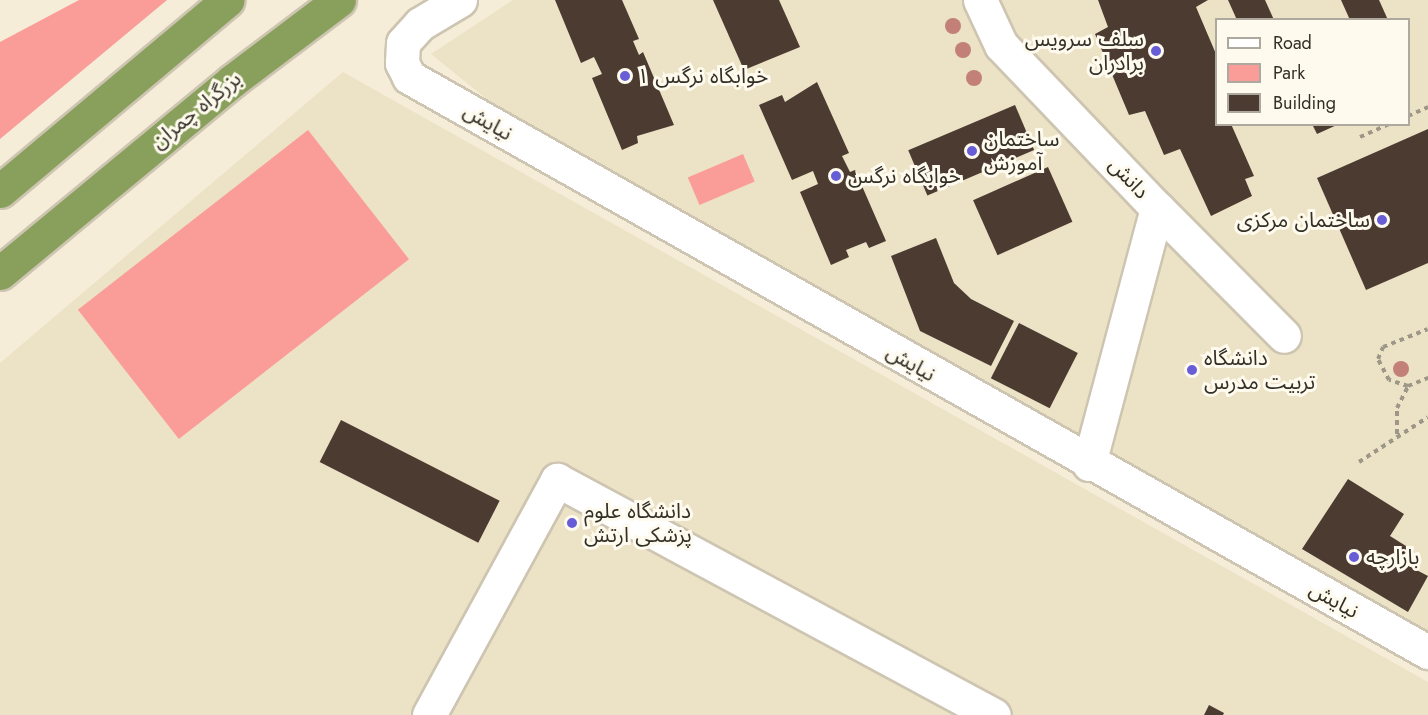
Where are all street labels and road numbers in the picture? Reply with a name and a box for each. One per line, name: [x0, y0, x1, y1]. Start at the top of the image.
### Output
street label: بزرگراه چمران: [146, 66, 246, 154]
street label: نیایش: [459, 98, 517, 146]
street label: دانش: [1104, 152, 1154, 204]
street label: نیایش: [882, 339, 940, 387]
street label: نیایش: [1305, 576, 1363, 624]

